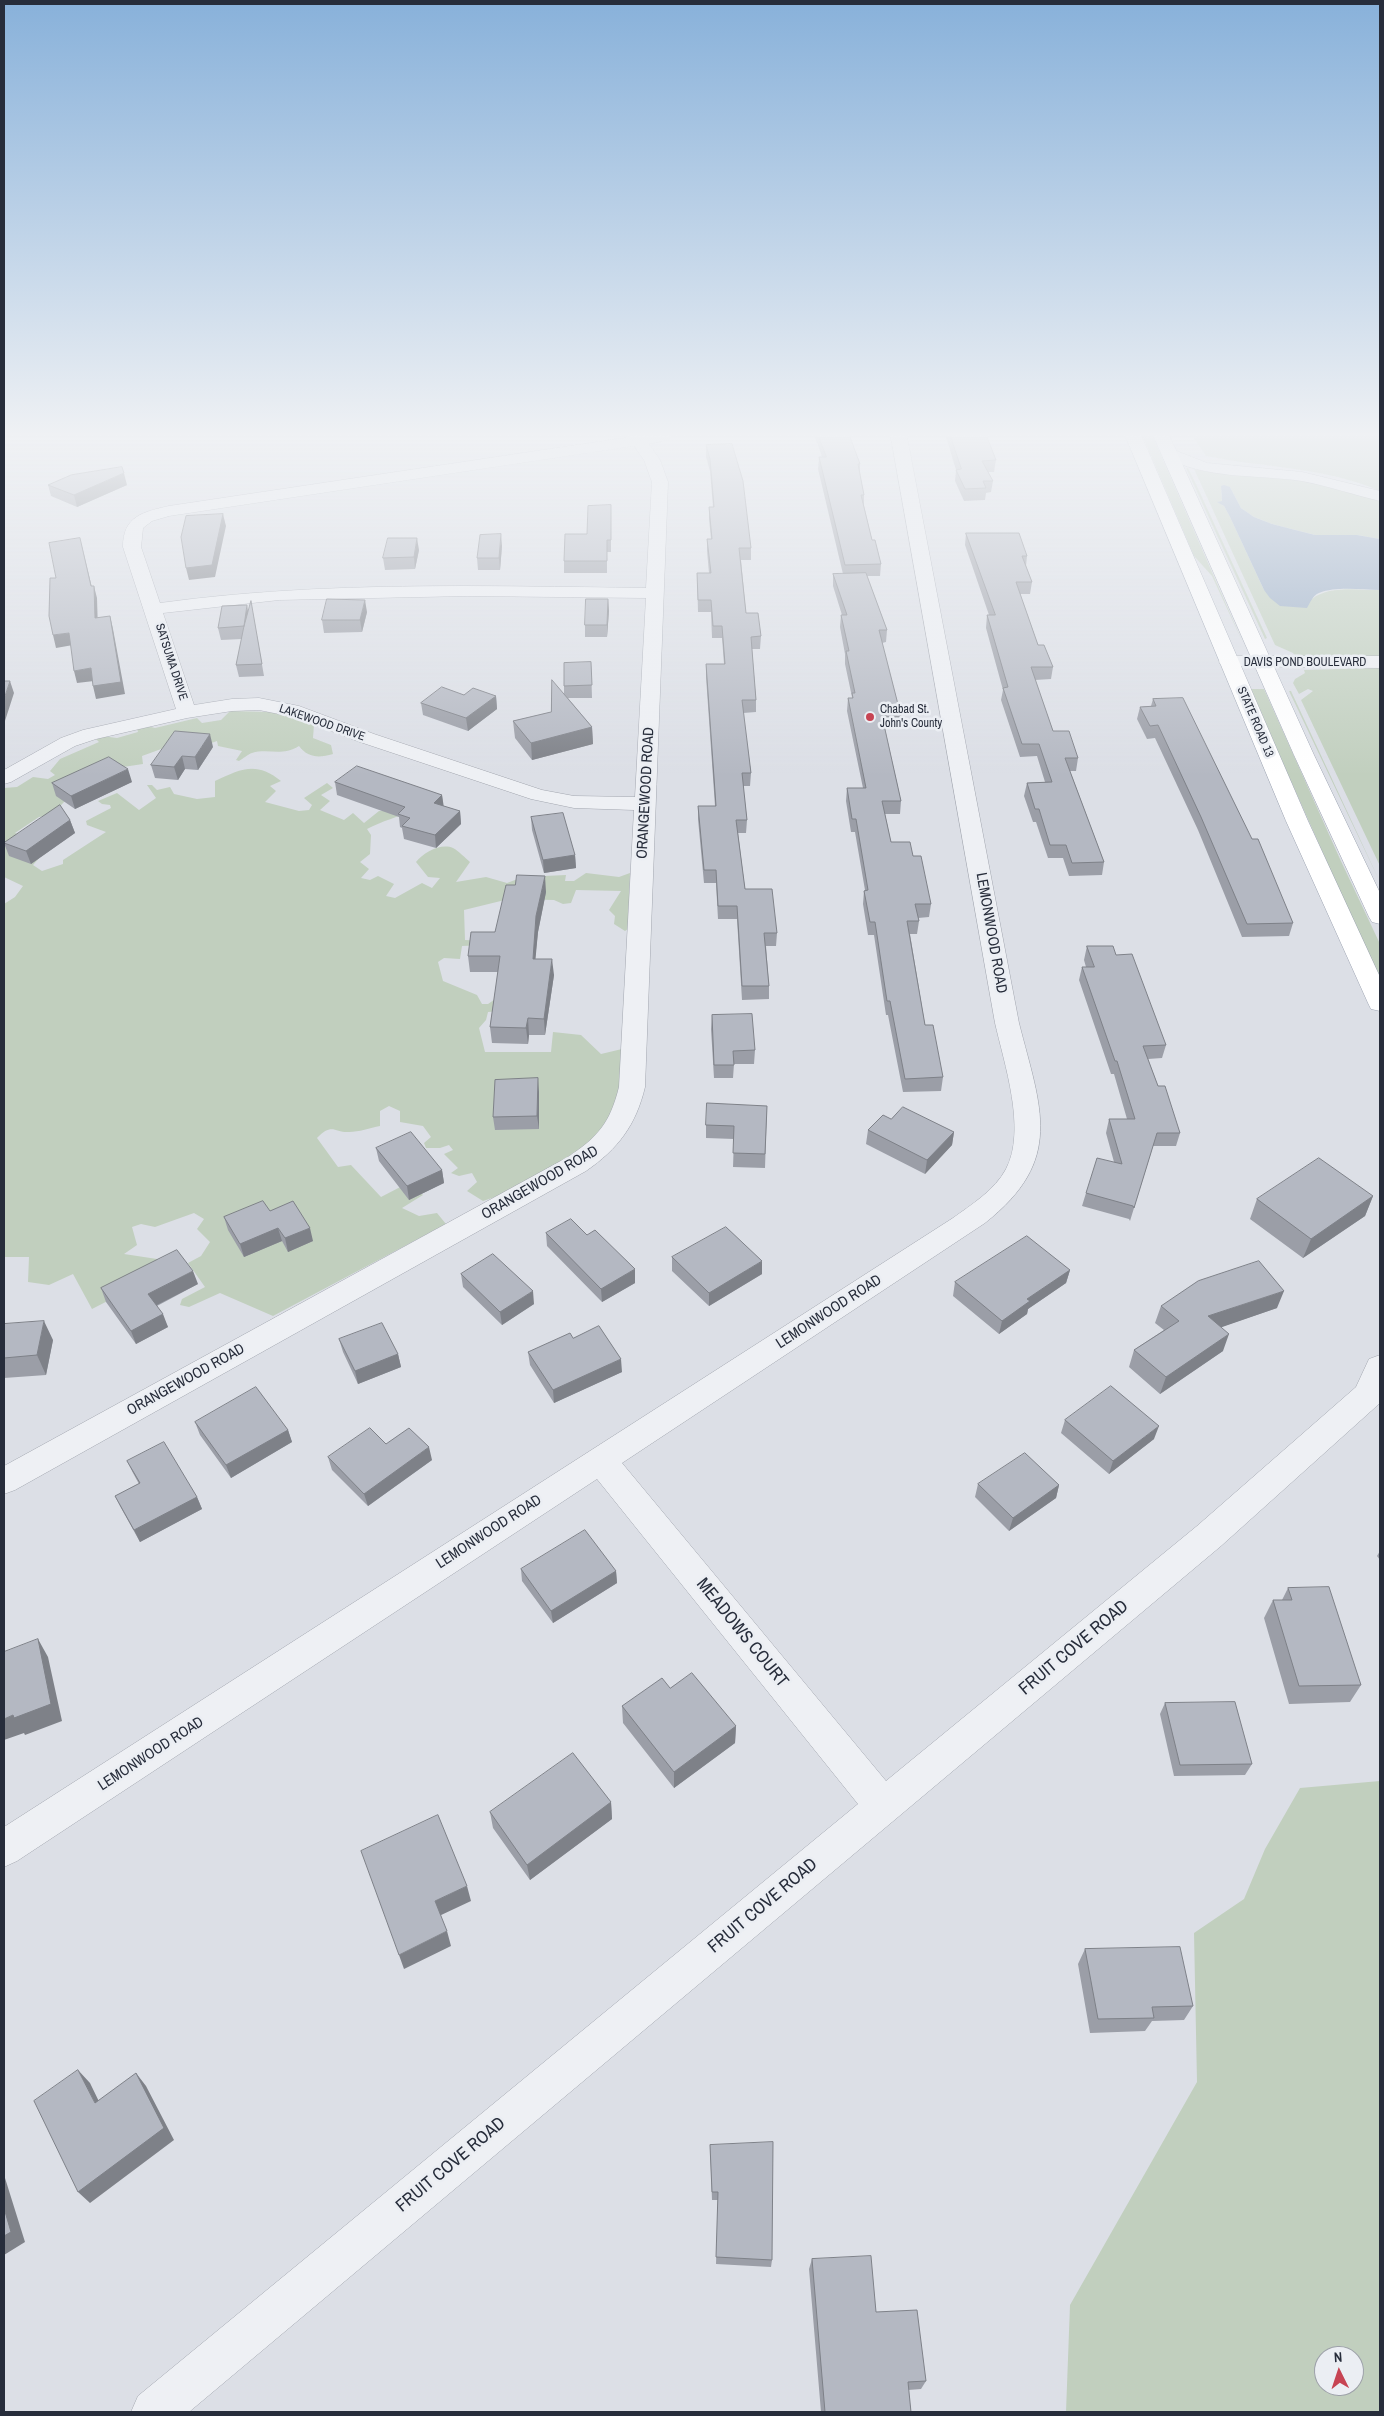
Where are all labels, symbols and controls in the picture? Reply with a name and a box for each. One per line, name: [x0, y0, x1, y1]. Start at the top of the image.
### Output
street label: SATSUMA DRIVE: [152, 622, 190, 702]
street label: DAVIS POND BOULEVARD: [1244, 656, 1366, 670]
street label: STATE ROAD 13: [1234, 685, 1276, 759]
street label: LAKEWOOD DRIVE: [277, 702, 367, 744]
place label: Chabad St. John's County: [880, 703, 942, 731]
marker: Chabad St. John's County: [864, 711, 876, 723]
street label: ORANGEWOOD ROAD: [634, 727, 658, 859]
street label: LEMONWOOD ROAD: [972, 871, 1010, 995]
street label: ORANGEWOOD ROAD: [478, 1142, 602, 1224]
street label: LEMONWOOD ROAD: [773, 1271, 885, 1353]
street label: ORANGEWOOD ROAD: [124, 1340, 248, 1420]
street label: LEMONWOOD ROAD: [433, 1491, 545, 1573]
street label: MEADOWS COURT: [691, 1574, 793, 1692]
street label: FRUIT COVE ROAD: [1015, 1596, 1133, 1700]
street label: LEMONWOOD ROAD: [95, 1713, 207, 1795]
street label: FRUIT COVE ROAD: [704, 1854, 822, 1958]
street label: FRUIT COVE ROAD: [392, 2113, 510, 2217]
north arrow: [1314, 2346, 1364, 2396]
text: N: [1333, 2348, 1343, 2366]

